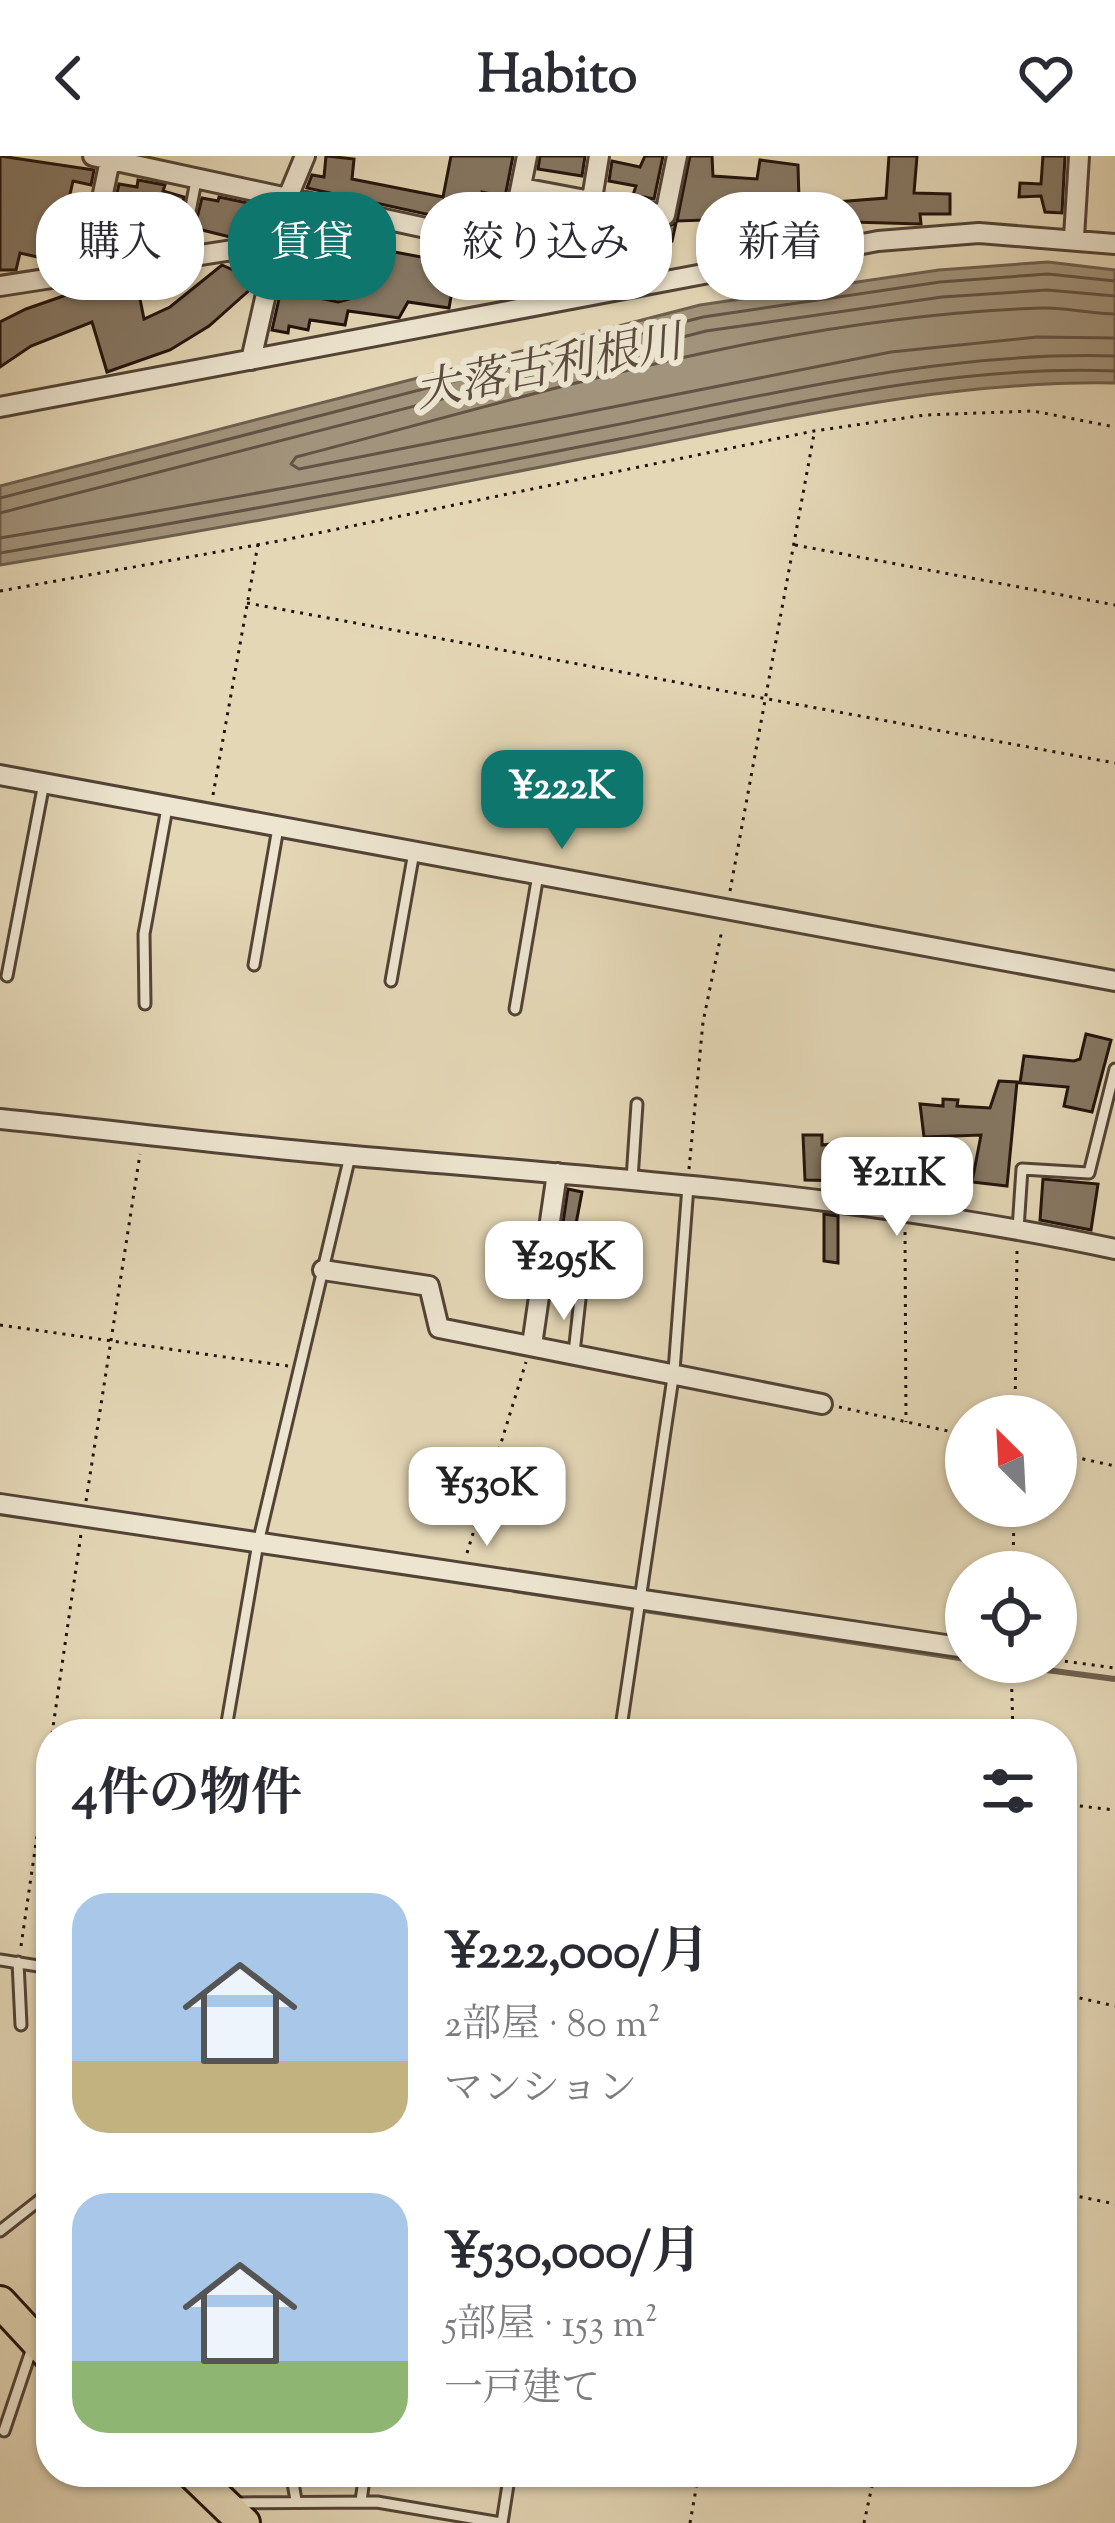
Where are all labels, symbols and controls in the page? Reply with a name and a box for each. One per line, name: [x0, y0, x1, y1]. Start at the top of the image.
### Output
text: Habito: [478, 39, 637, 117]
icon: back: [36, 45, 102, 111]
icon: heart: [1013, 45, 1079, 111]
chip: 購入: [36, 192, 204, 300]
chip: 賃貸: [228, 192, 396, 300]
chip: 絞り込み: [420, 192, 672, 300]
chip: 新着: [696, 192, 864, 300]
water label: 大落古利根川: [410, 312, 693, 428]
pin: ¥222K: [478, 750, 646, 852]
text: ¥222K: [508, 761, 616, 817]
pin: ¥211K: [813, 1137, 981, 1239]
text: ¥211K: [848, 1148, 946, 1204]
pin: ¥295K: [480, 1221, 648, 1323]
text: ¥295K: [512, 1232, 616, 1288]
north arrow: [945, 1395, 1077, 1527]
map controls: [945, 1395, 1077, 1683]
pin: ¥530K: [403, 1447, 571, 1549]
text: ¥530K: [436, 1458, 538, 1514]
button: locate: [945, 1551, 1077, 1683]
icon: filters: [975, 1758, 1041, 1824]
text: 4件の物件: [72, 1760, 302, 1833]
text: ¥222,000/月: [444, 1918, 710, 1991]
icon: home: [168, 1941, 312, 2085]
text: 2部屋 · 80 m²: [444, 1999, 661, 2055]
text: マンション: [444, 2063, 637, 2119]
text: ¥530,000/月: [444, 2218, 702, 2291]
icon: home: [168, 2241, 312, 2385]
text: 5部屋 · 153 m²: [444, 2299, 658, 2355]
text: 一戸建て: [444, 2363, 600, 2419]

